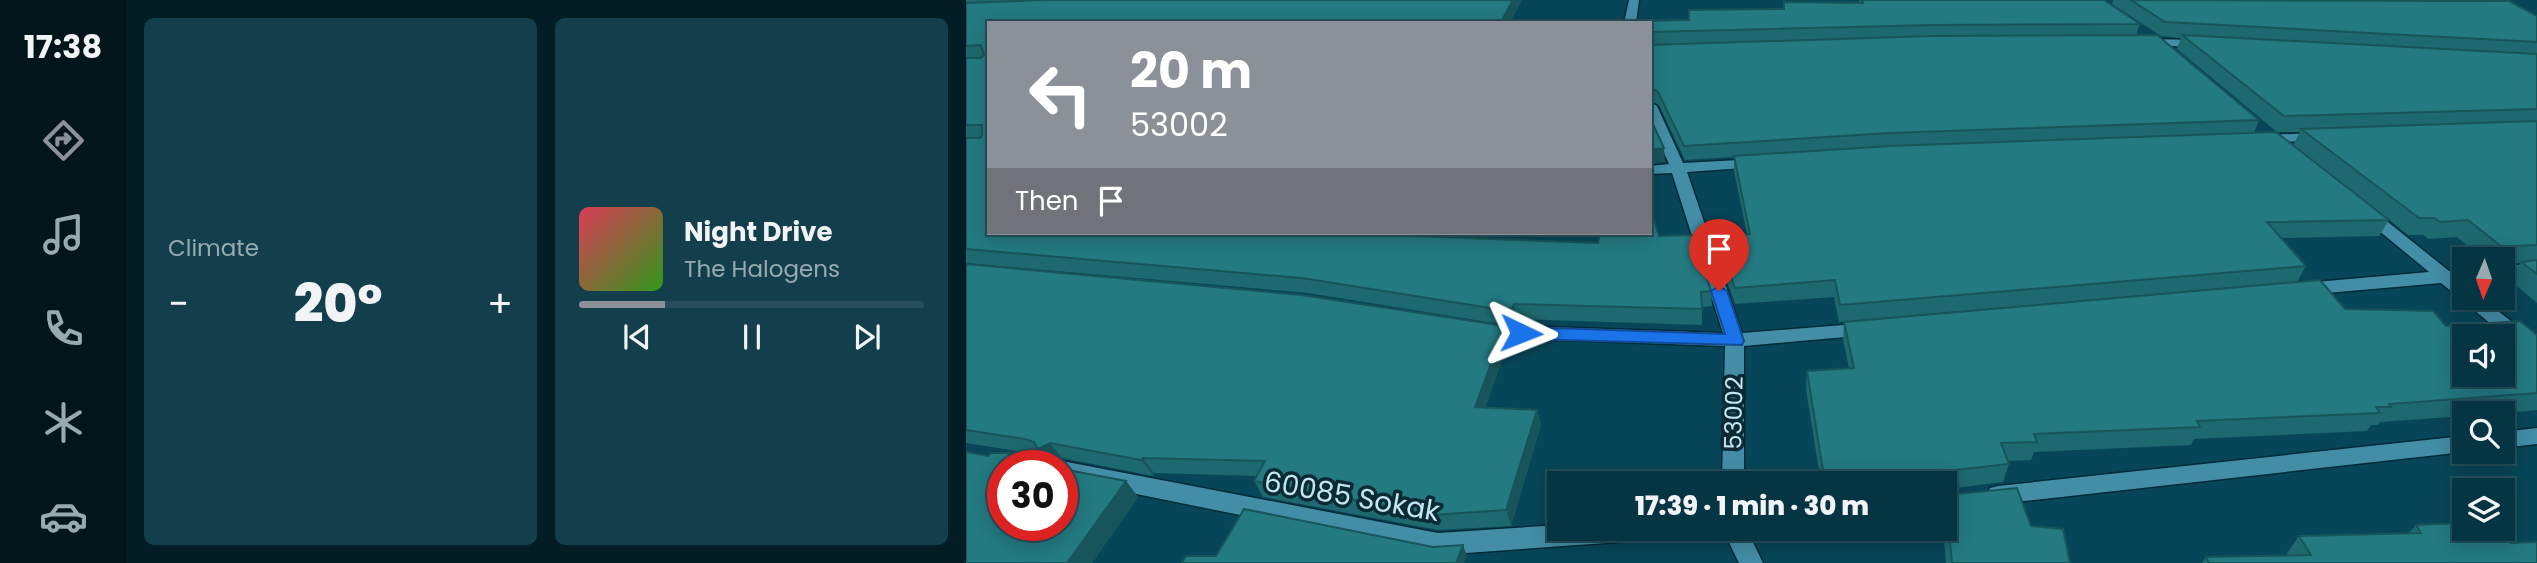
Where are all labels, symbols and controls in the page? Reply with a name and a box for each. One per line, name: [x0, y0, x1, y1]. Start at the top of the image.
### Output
text: 17:38: [24, 24, 102, 69]
text: 20 m: [1130, 37, 1252, 105]
icon: left: [1015, 49, 1106, 140]
text: 53002: [1130, 102, 1228, 147]
icon: directions: [39, 116, 88, 165]
icon: arrive: [1092, 182, 1130, 220]
text: Then: [1015, 183, 1078, 219]
icon: music: [39, 210, 88, 259]
text: Night Drive: [684, 214, 832, 250]
pin: [1689, 219, 1749, 291]
icon: arrive: [1700, 230, 1738, 268]
text: Climate: [168, 232, 259, 264]
north arrow: [2452, 247, 2515, 310]
map controls: [2452, 247, 2515, 541]
text: The Halogens: [684, 253, 840, 285]
text: 20°: [294, 267, 382, 340]
text: −: [168, 277, 189, 330]
text: +: [487, 277, 513, 330]
position arrow: [1484, 296, 1558, 370]
icon: phone: [39, 304, 88, 353]
icon: previous: [618, 318, 656, 356]
icon: pause: [733, 318, 771, 356]
icon: next: [848, 318, 886, 356]
button: sound: [2452, 324, 2515, 387]
street label: 53002: [1716, 376, 1751, 450]
icon: climate: [39, 398, 88, 447]
button: search: [2452, 401, 2515, 464]
speed limit sign: 30: [987, 450, 1078, 541]
street label: 60085 Sokak: [1261, 462, 1443, 531]
button: layers: [2452, 478, 2515, 541]
text: 17:39 · 1 min · 30 m: [1635, 488, 1869, 524]
icon: car: [39, 492, 88, 541]

